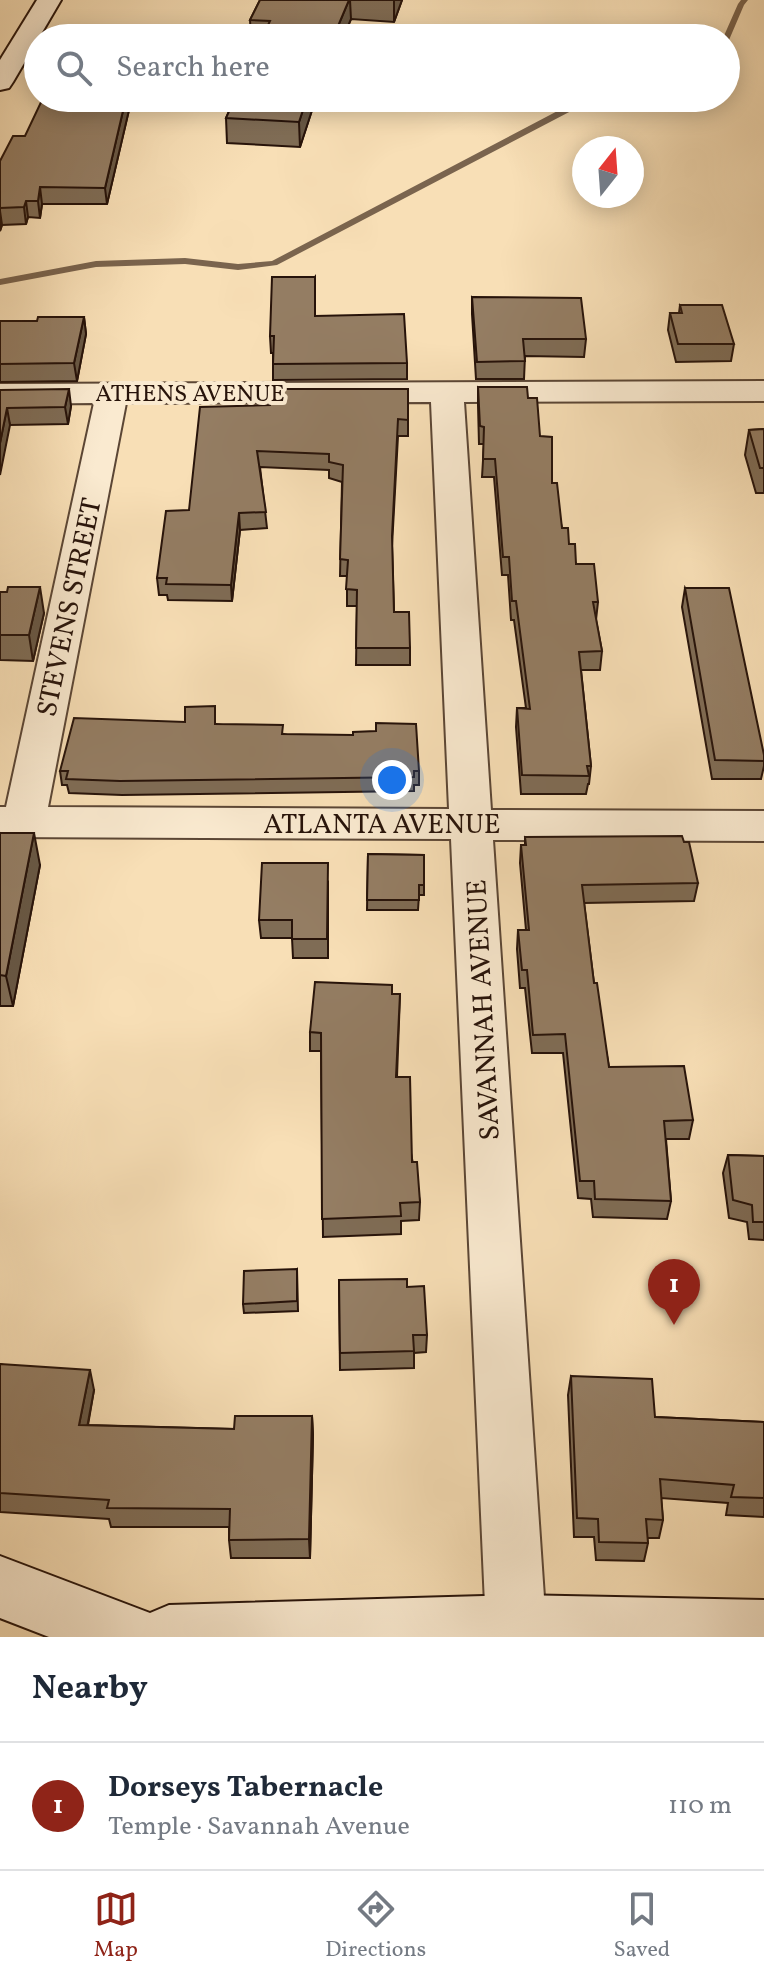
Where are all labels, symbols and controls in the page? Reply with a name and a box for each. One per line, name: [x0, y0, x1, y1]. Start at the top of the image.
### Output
search box: [24, 24, 740, 112]
icon: search: [52, 46, 96, 90]
text: Search here: [116, 47, 270, 89]
north arrow: [572, 136, 644, 208]
street label: ATHENS AVENUE: [95, 378, 285, 412]
street label: STEVENS STREET: [28, 495, 113, 721]
your location: [372, 760, 412, 800]
street label: ATLANTA AVENUE: [263, 806, 501, 845]
street label: SAVANNAH AVENUE: [458, 878, 511, 1141]
pin: 1: [648, 1259, 700, 1325]
text: Nearby: [32, 1666, 148, 1713]
text: Dorseys Tabernacle: [108, 1767, 383, 1809]
text: 1: [53, 1788, 63, 1824]
text: 110 m: [668, 1788, 732, 1824]
text: Temple · Savannah Avenue: [108, 1809, 410, 1845]
tab: Map: [94, 1887, 138, 1966]
tab: Directions: [325, 1887, 426, 1966]
tab: Saved: [614, 1887, 670, 1966]

